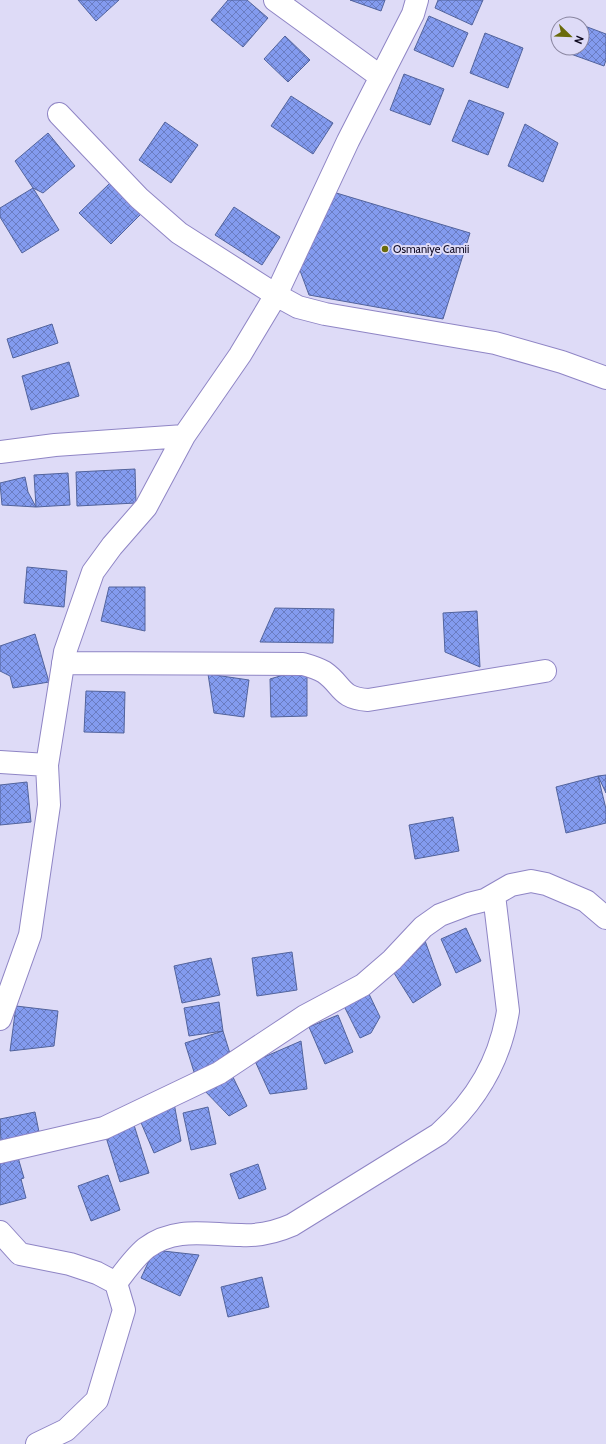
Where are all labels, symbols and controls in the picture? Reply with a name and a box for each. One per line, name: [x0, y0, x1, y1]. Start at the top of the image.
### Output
north arrow: [550, 16, 590, 56]
text: N: [571, 34, 587, 46]
place label: Osmaniye Camii: [393, 242, 469, 256]
marker: Osmaniye Camii: [380, 244, 390, 254]

